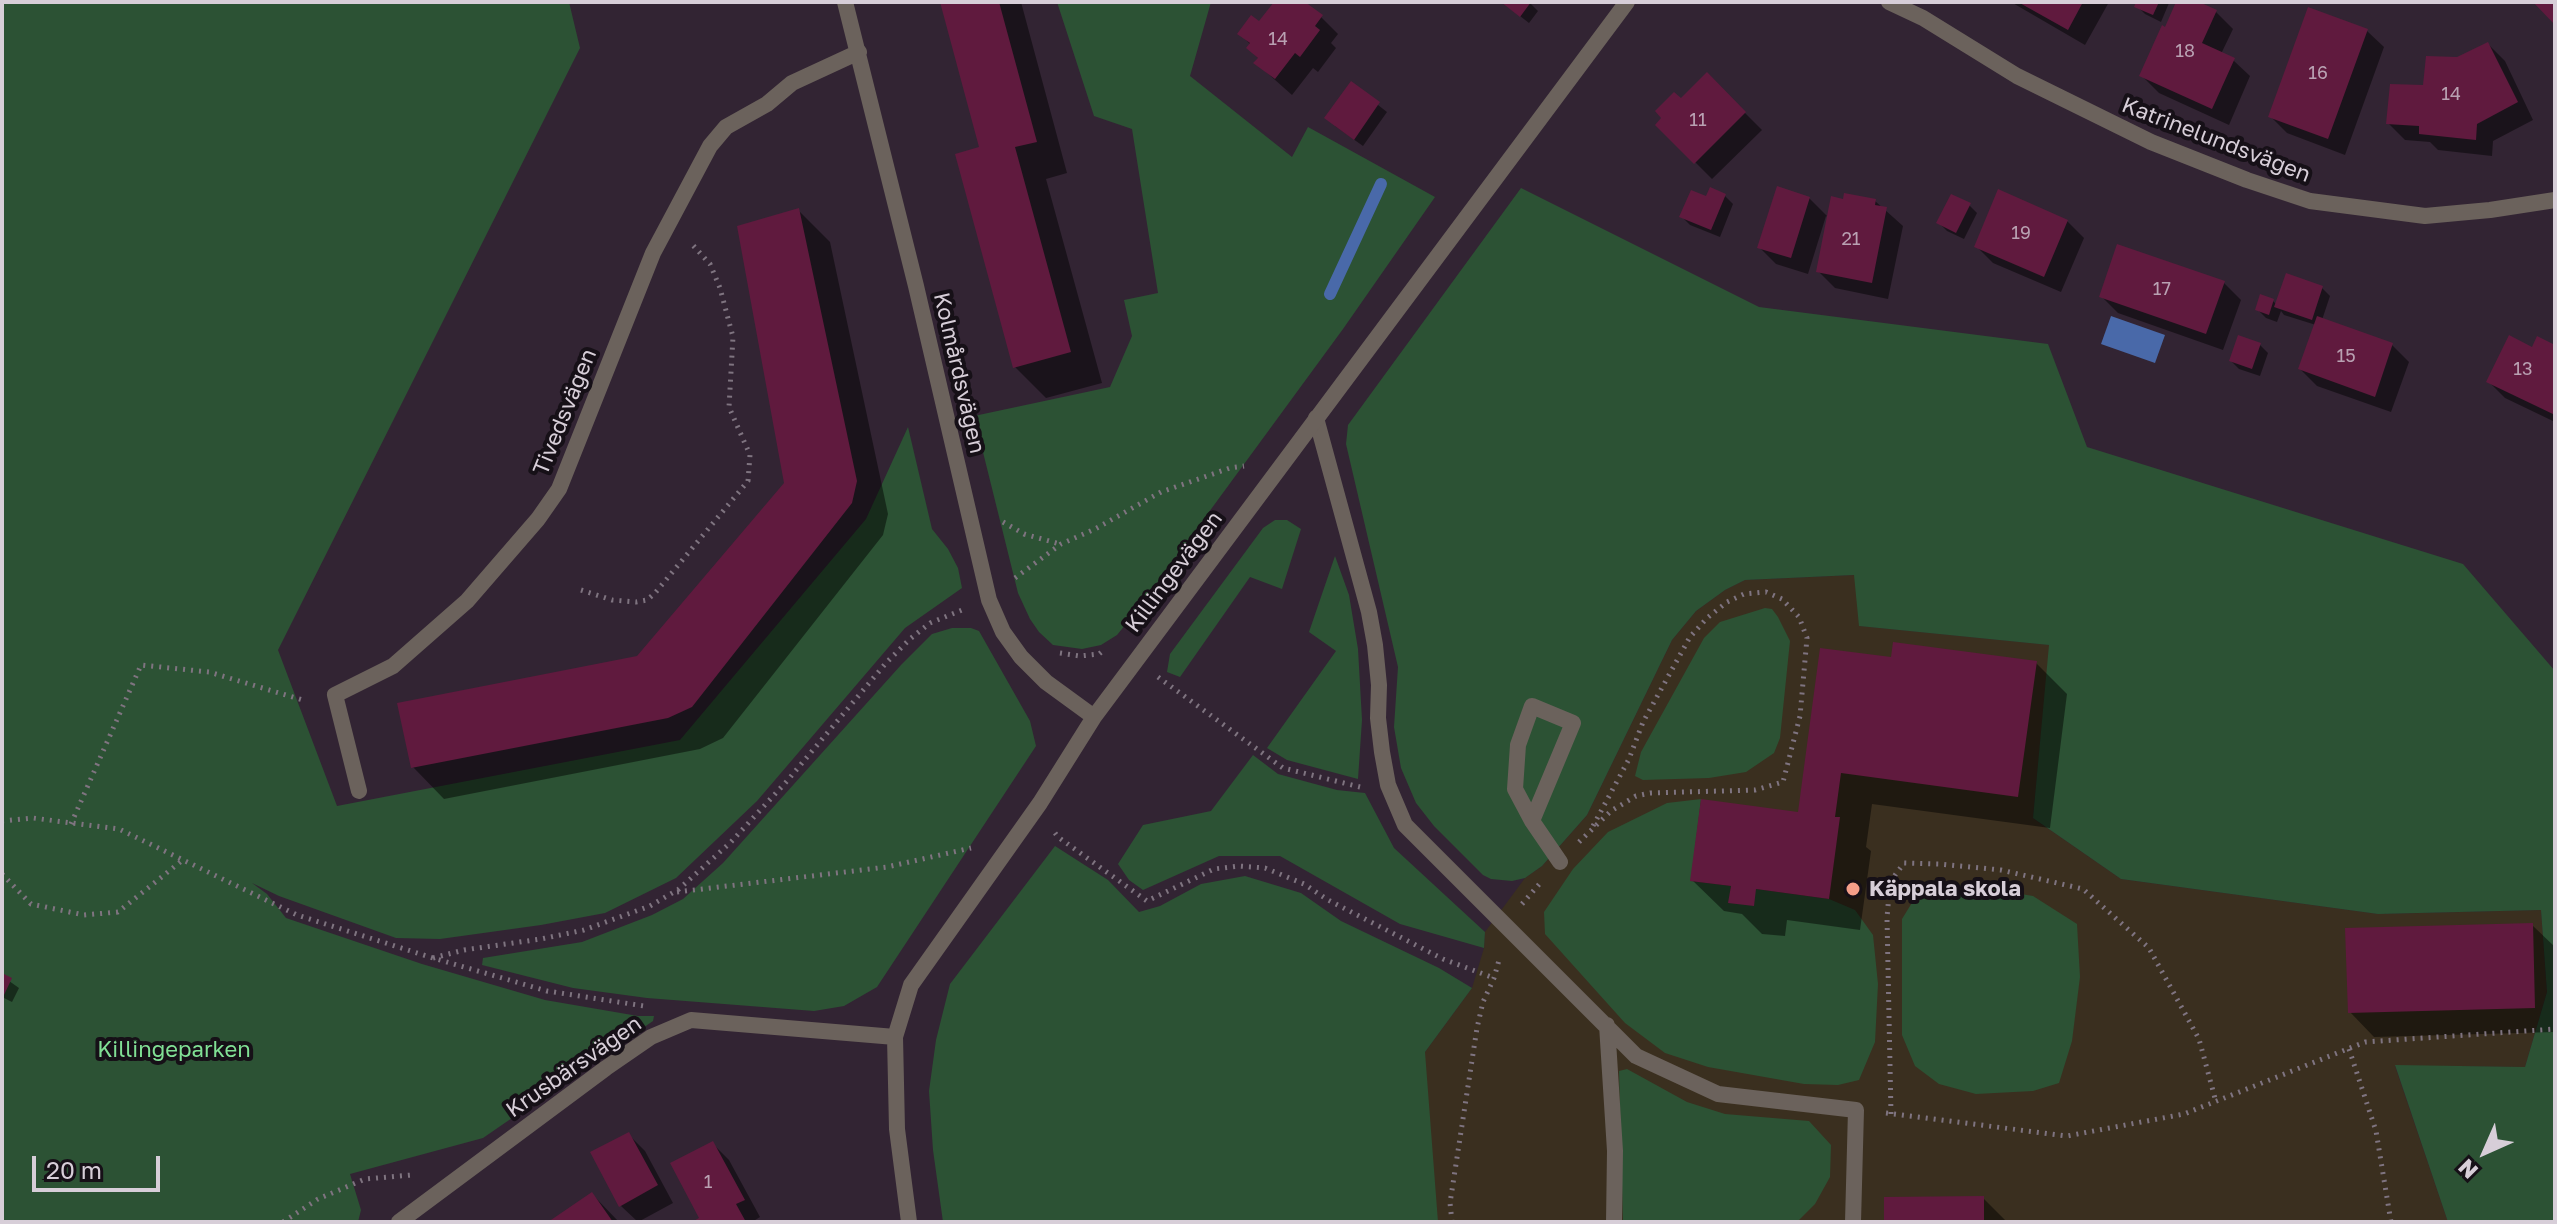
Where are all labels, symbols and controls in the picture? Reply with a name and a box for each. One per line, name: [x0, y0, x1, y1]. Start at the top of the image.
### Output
house number: 14: [1268, 28, 1288, 50]
house number: 18: [2175, 40, 2195, 62]
house number: 16: [2308, 62, 2328, 84]
house number: 14: [2441, 83, 2461, 105]
street label: Katrinelundsvägen: [2118, 92, 2314, 188]
house number: 11: [1689, 109, 1707, 131]
house number: 19: [2011, 222, 2031, 244]
house number: 21: [1841, 228, 1861, 250]
house number: 17: [2153, 278, 2171, 300]
street label: Kolmårdsvägen: [928, 290, 990, 456]
street label: Tivedsvägen: [528, 345, 602, 479]
house number: 15: [2336, 345, 2356, 367]
house number: 13: [2513, 358, 2533, 380]
street label: Killingevägen: [1120, 506, 1228, 638]
place label: Käppala skola: [1869, 876, 2021, 902]
marker: Käppala skola: [1844, 880, 1862, 898]
street label: Krusbärsvägen: [501, 1011, 647, 1123]
park label: Killingeparken: [97, 1037, 251, 1063]
north arrow: [2445, 1112, 2525, 1192]
scale bar: [36, 1140, 164, 1190]
text: N: [2452, 1154, 2483, 1185]
text: 20 m: [46, 1155, 102, 1184]
house number: 1: [704, 1171, 712, 1193]

